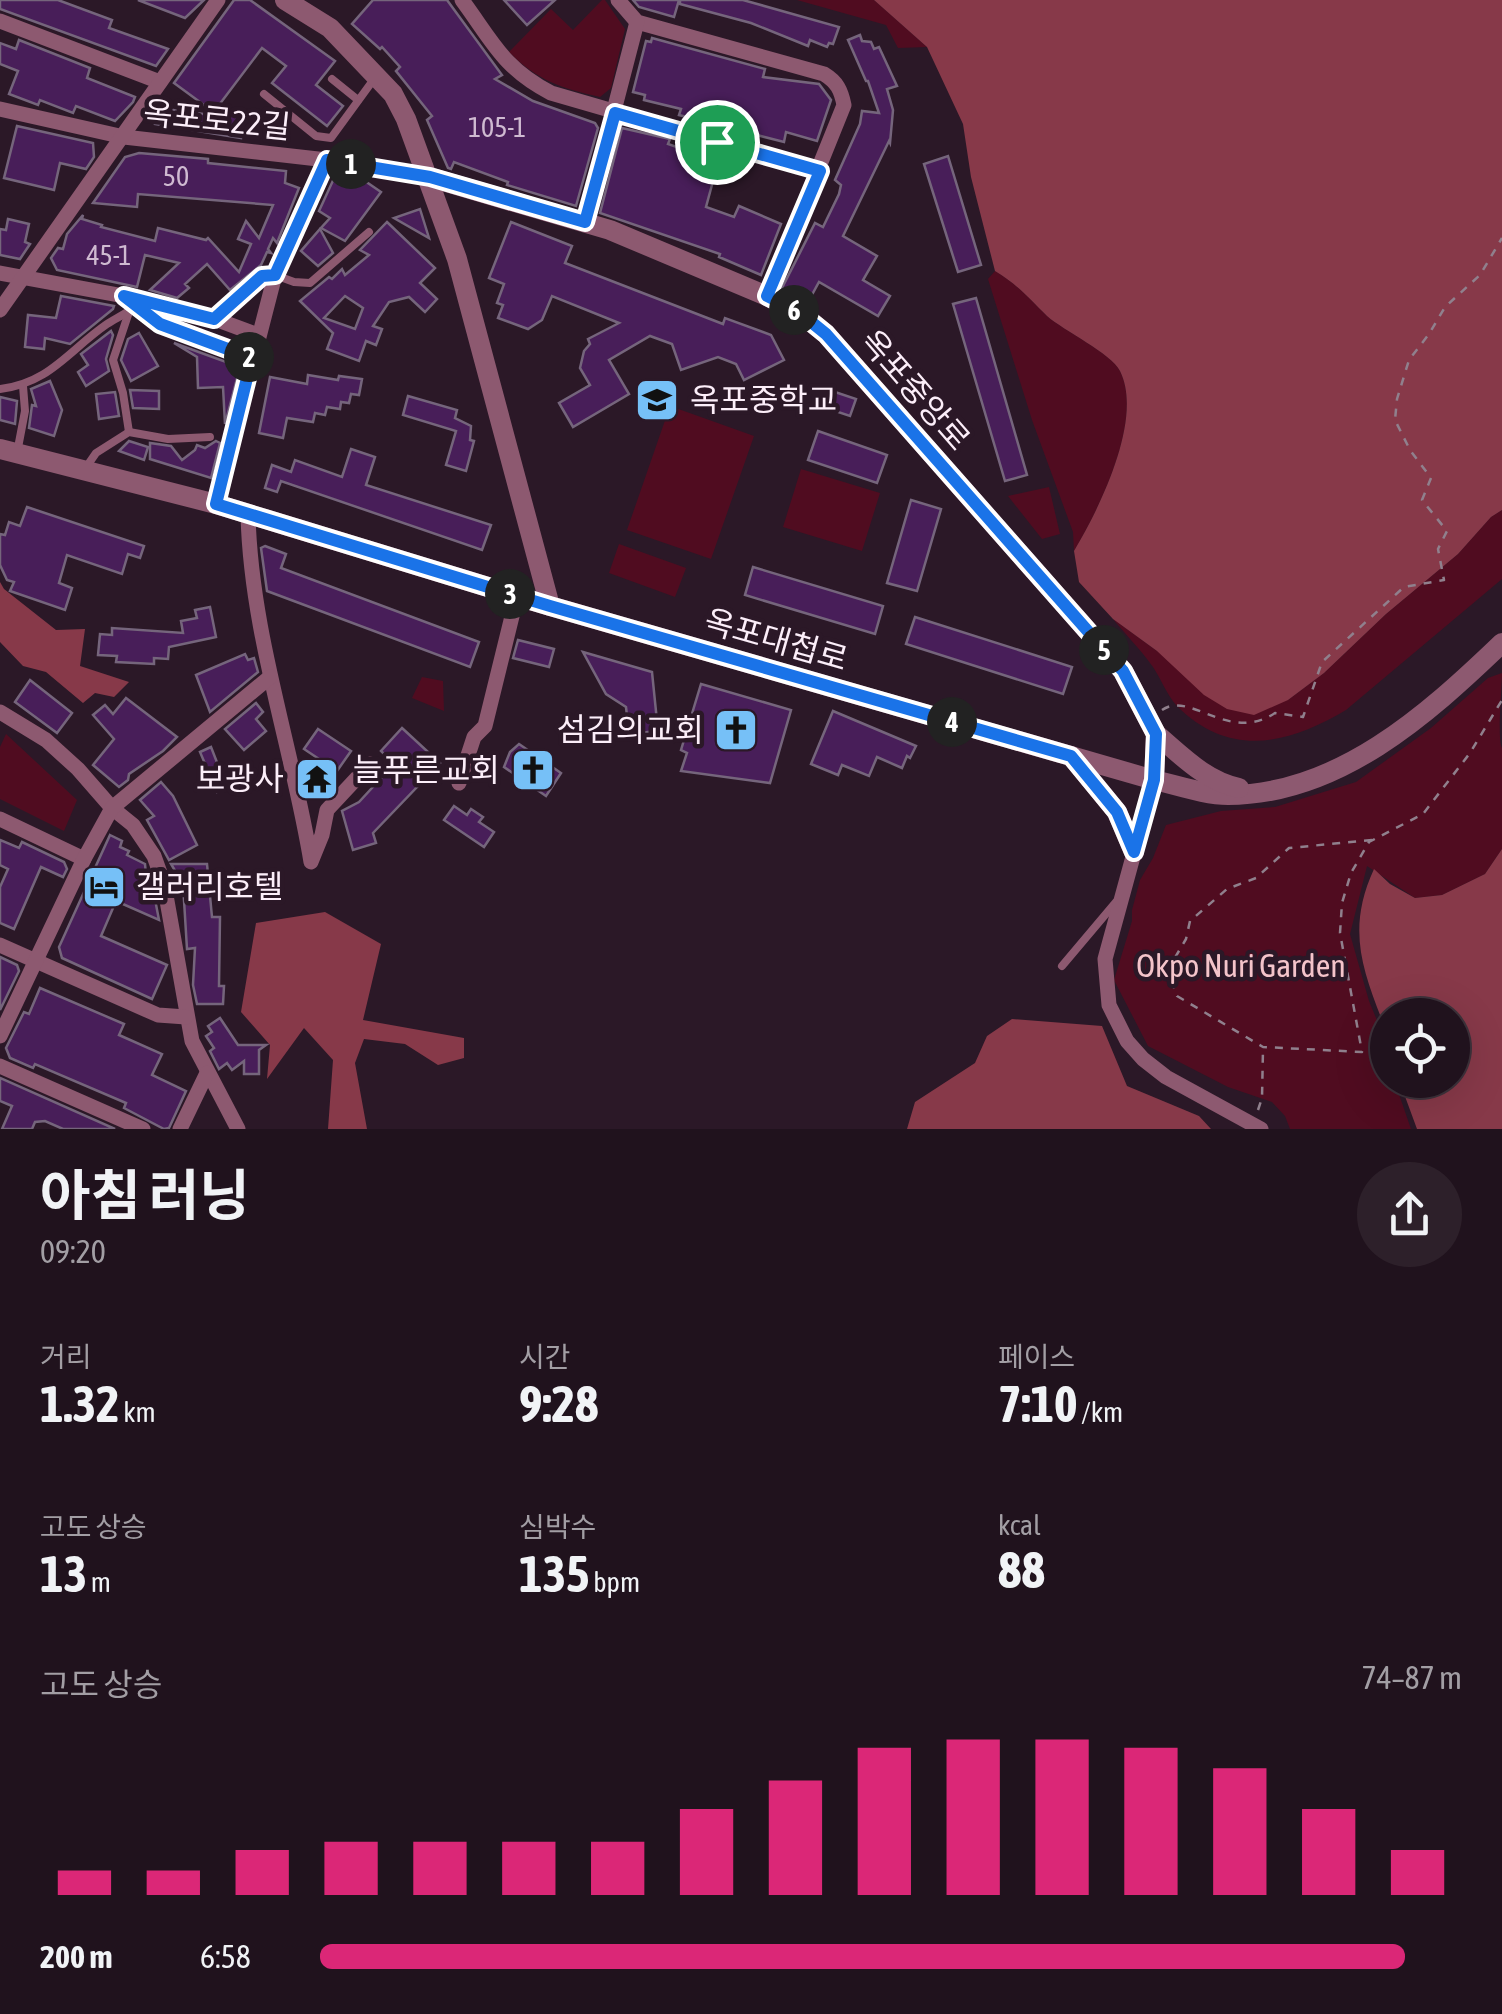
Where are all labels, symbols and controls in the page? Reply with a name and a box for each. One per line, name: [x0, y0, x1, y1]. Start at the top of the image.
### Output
street label: 옥포로22길: [142, 93, 293, 146]
pin: [675, 100, 760, 185]
house number: 105-1: [468, 111, 526, 143]
icon: arrive: [690, 115, 745, 170]
pin: 1: [326, 139, 376, 189]
text: 1: [344, 148, 358, 180]
house number: 50: [163, 160, 189, 192]
house number: 45-1: [86, 239, 132, 271]
pin: 6: [769, 285, 819, 335]
text: 6: [787, 294, 801, 326]
street label: 옥포중앙로: [853, 322, 978, 457]
pin: 2: [224, 332, 274, 382]
text: 2: [242, 341, 256, 373]
school or university icon: 옥포중학교: [634, 377, 680, 423]
place label: 옥포중학교: [690, 381, 837, 418]
pin: 3: [485, 569, 535, 619]
text: 3: [503, 578, 517, 610]
street label: 옥포대첩로: [700, 601, 852, 678]
pin: 5: [1079, 625, 1129, 675]
text: 5: [1097, 634, 1111, 666]
pin: 4: [927, 697, 977, 747]
text: 4: [945, 706, 959, 738]
church icon: 섬김의교회: [713, 707, 759, 753]
place label: 섬김의교회: [557, 711, 704, 748]
church icon: 늘푸른교회: [510, 747, 556, 793]
place label: 늘푸른교회: [353, 751, 500, 788]
temple icon: 보광사: [294, 756, 340, 802]
place label: 보광사: [196, 760, 284, 797]
hotel icon: 갤러리호텔: [81, 864, 127, 910]
place label: 갤러리호텔: [136, 868, 283, 905]
park label: Okpo Nuri Garden: [1136, 947, 1346, 984]
map controls: [1370, 998, 1470, 1098]
button: locate: [1370, 998, 1470, 1098]
button: share: [1357, 1162, 1462, 1267]
text: 아침 러닝: [40, 1164, 250, 1227]
text: 09:20: [40, 1233, 106, 1270]
text: 거리: [40, 1341, 92, 1373]
text: 시간: [519, 1341, 571, 1373]
text: 페이스: [998, 1341, 1075, 1373]
text: 1.32: [40, 1375, 119, 1433]
text: 9:28: [519, 1375, 598, 1433]
text: 7:10: [998, 1375, 1077, 1433]
text: km: [119, 1396, 156, 1428]
text: /km: [1077, 1396, 1123, 1428]
text: kcal: [998, 1509, 1041, 1541]
text: 고도 상승: [40, 1511, 147, 1543]
text: 심박수: [519, 1511, 596, 1543]
text: 88: [998, 1541, 1045, 1599]
text: 13: [40, 1545, 87, 1603]
text: 135: [519, 1545, 590, 1603]
text: m: [87, 1566, 111, 1598]
text: bpm: [590, 1566, 640, 1598]
text: 74–87 m: [1362, 1659, 1462, 1696]
text: 고도 상승: [40, 1666, 162, 1703]
text: 200 m: [40, 1938, 113, 1975]
text: 6:58: [200, 1938, 251, 1975]

